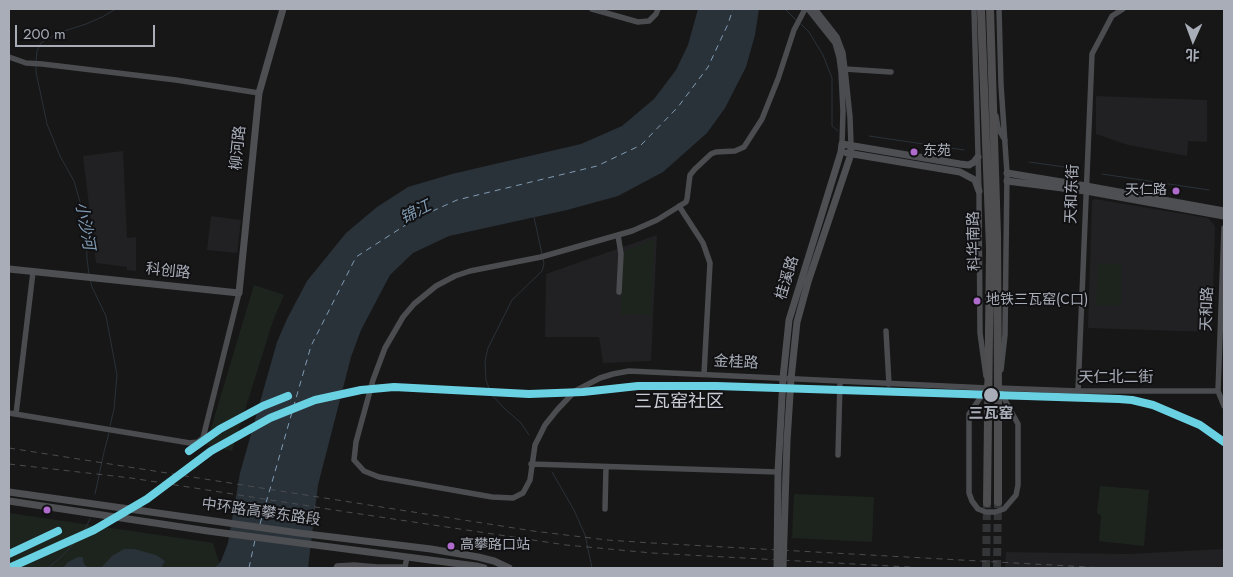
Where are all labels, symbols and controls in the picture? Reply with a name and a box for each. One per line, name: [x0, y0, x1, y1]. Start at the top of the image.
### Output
scale bar: [18, 15, 158, 47]
north arrow: [1168, 15, 1218, 65]
text: 200 m: [23, 23, 66, 45]
text: 北: [1185, 45, 1200, 65]
street label: 柳河路: [228, 125, 250, 171]
place label: 东苑: [923, 144, 951, 160]
marker: 东苑: [909, 147, 919, 157]
street label: 天和东街: [1063, 164, 1083, 224]
place label: 天仁路: [1125, 183, 1167, 199]
marker: 天仁路: [1171, 186, 1181, 196]
water label: 锦江: [397, 197, 435, 229]
water label: 小沙河: [70, 201, 98, 251]
street label: 科华南路: [965, 211, 985, 271]
street label: 桂溪路: [773, 254, 803, 302]
street label: 科创路: [145, 261, 191, 283]
street label: 天和路: [1198, 286, 1218, 332]
place label: 地铁三瓦窑(C口): [986, 293, 1088, 309]
marker: 地铁三瓦窑(C口): [972, 296, 982, 306]
street label: 金桂路: [713, 353, 759, 373]
street label: 天仁北二街: [1079, 369, 1153, 387]
marker: 三瓦窑: [982, 386, 1000, 404]
district label: 三瓦窑社区: [634, 392, 724, 414]
place label: 三瓦窑: [969, 405, 1013, 423]
street label: 中环路高攀东路段: [200, 496, 322, 530]
unlabelled marker: [42, 505, 52, 515]
place label: 高攀路口站: [460, 538, 530, 554]
marker: 高攀路口站: [446, 541, 456, 551]

